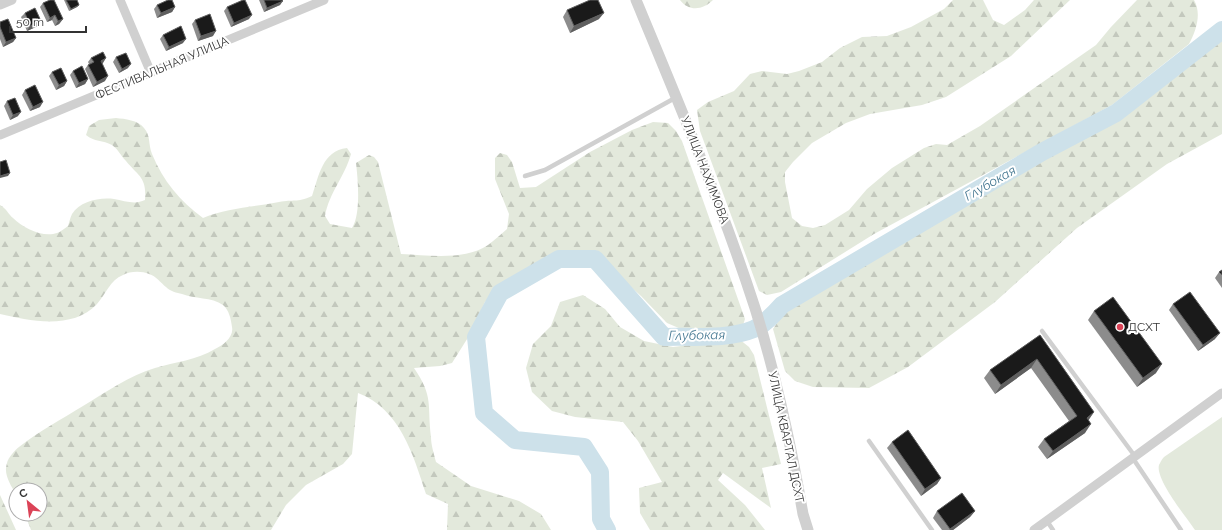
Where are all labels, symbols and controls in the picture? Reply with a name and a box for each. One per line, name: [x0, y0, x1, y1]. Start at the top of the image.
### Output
scale bar: [10, 8, 86, 34]
text: 50 m: [16, 15, 44, 29]
street label: ФЕСТИВАЛЬНАЯ УЛИЦА: [93, 34, 231, 102]
street label: УЛИЦА НАХИМОВА: [678, 114, 732, 226]
water label: Глубокая: [962, 162, 1018, 204]
place label: ДСХТ: [1128, 320, 1161, 334]
marker: ДСХТ: [1115, 322, 1125, 332]
water label: Глубокая: [669, 327, 725, 343]
street label: УЛИЦА КВАРТАЛ ДСХТ: [765, 370, 807, 505]
north arrow: [8, 482, 48, 522]
text: С: [17, 486, 30, 501]

